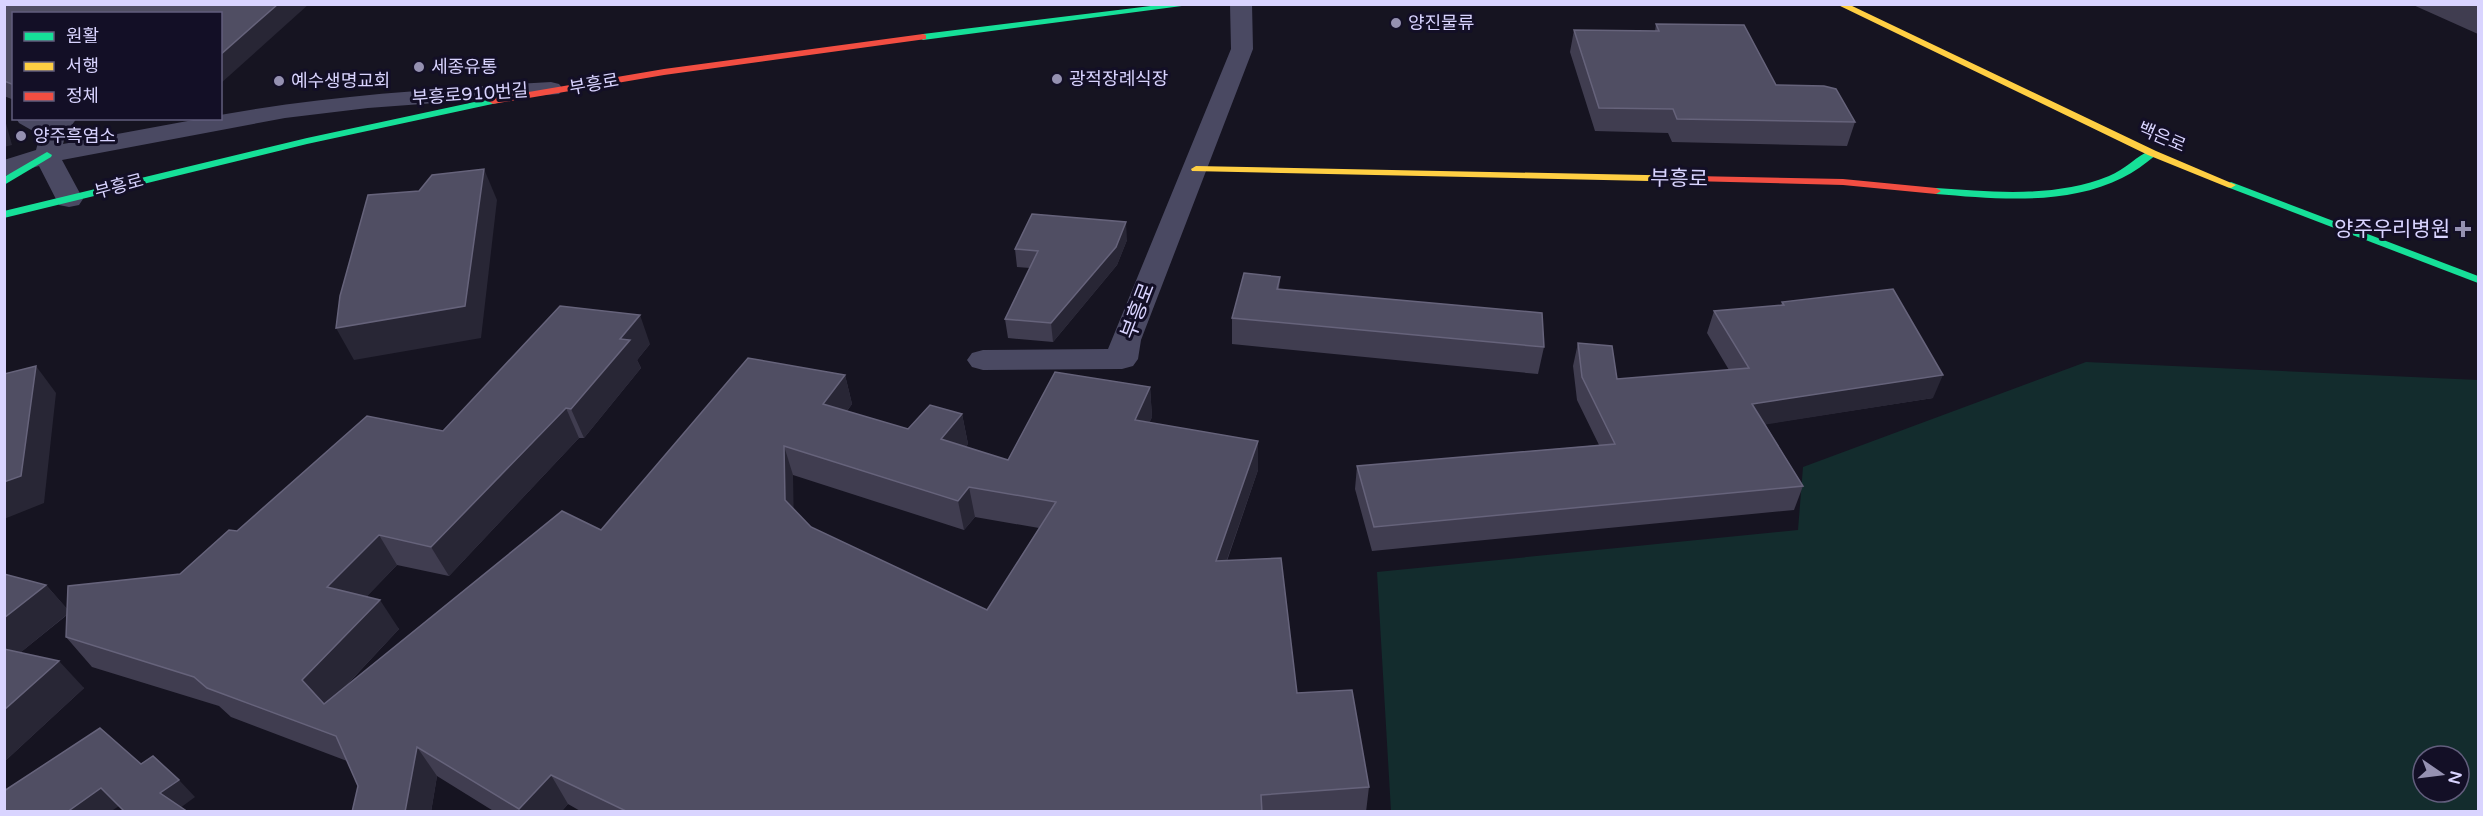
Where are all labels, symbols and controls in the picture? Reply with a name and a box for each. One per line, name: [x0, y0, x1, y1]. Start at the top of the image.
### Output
legend: [12, 12, 222, 120]
place label: 양진물류: [1408, 12, 1474, 34]
marker: 양진물류: [1389, 16, 1403, 30]
text: 원활: [66, 25, 99, 47]
text: 서행: [66, 55, 99, 77]
place label: 세종유통: [431, 56, 497, 78]
marker: 세종유통: [412, 60, 426, 74]
place label: 광적장례식장: [1069, 68, 1168, 90]
street label: 부흥로: [568, 69, 620, 99]
place label: 예수생명교회: [291, 70, 390, 92]
marker: 광적장례식장: [1050, 72, 1064, 86]
marker: 예수생명교회: [272, 74, 286, 88]
street label: 부흥로910번길: [411, 79, 529, 109]
text: 정체: [66, 85, 99, 107]
street label: 백은로: [2135, 117, 2189, 157]
place label: 양주흑염소: [33, 125, 116, 147]
marker: 양주흑염소: [14, 129, 28, 143]
street label: 부흥로: [1650, 166, 1708, 192]
street label: 부흥로: [92, 169, 146, 203]
place label: 양주우리병원: [2334, 217, 2450, 242]
marker: 양주우리병원: [2454, 220, 2472, 238]
street label: 부흥로: [1116, 279, 1160, 343]
north arrow: [2411, 744, 2471, 804]
text: N: [2443, 769, 2466, 786]

